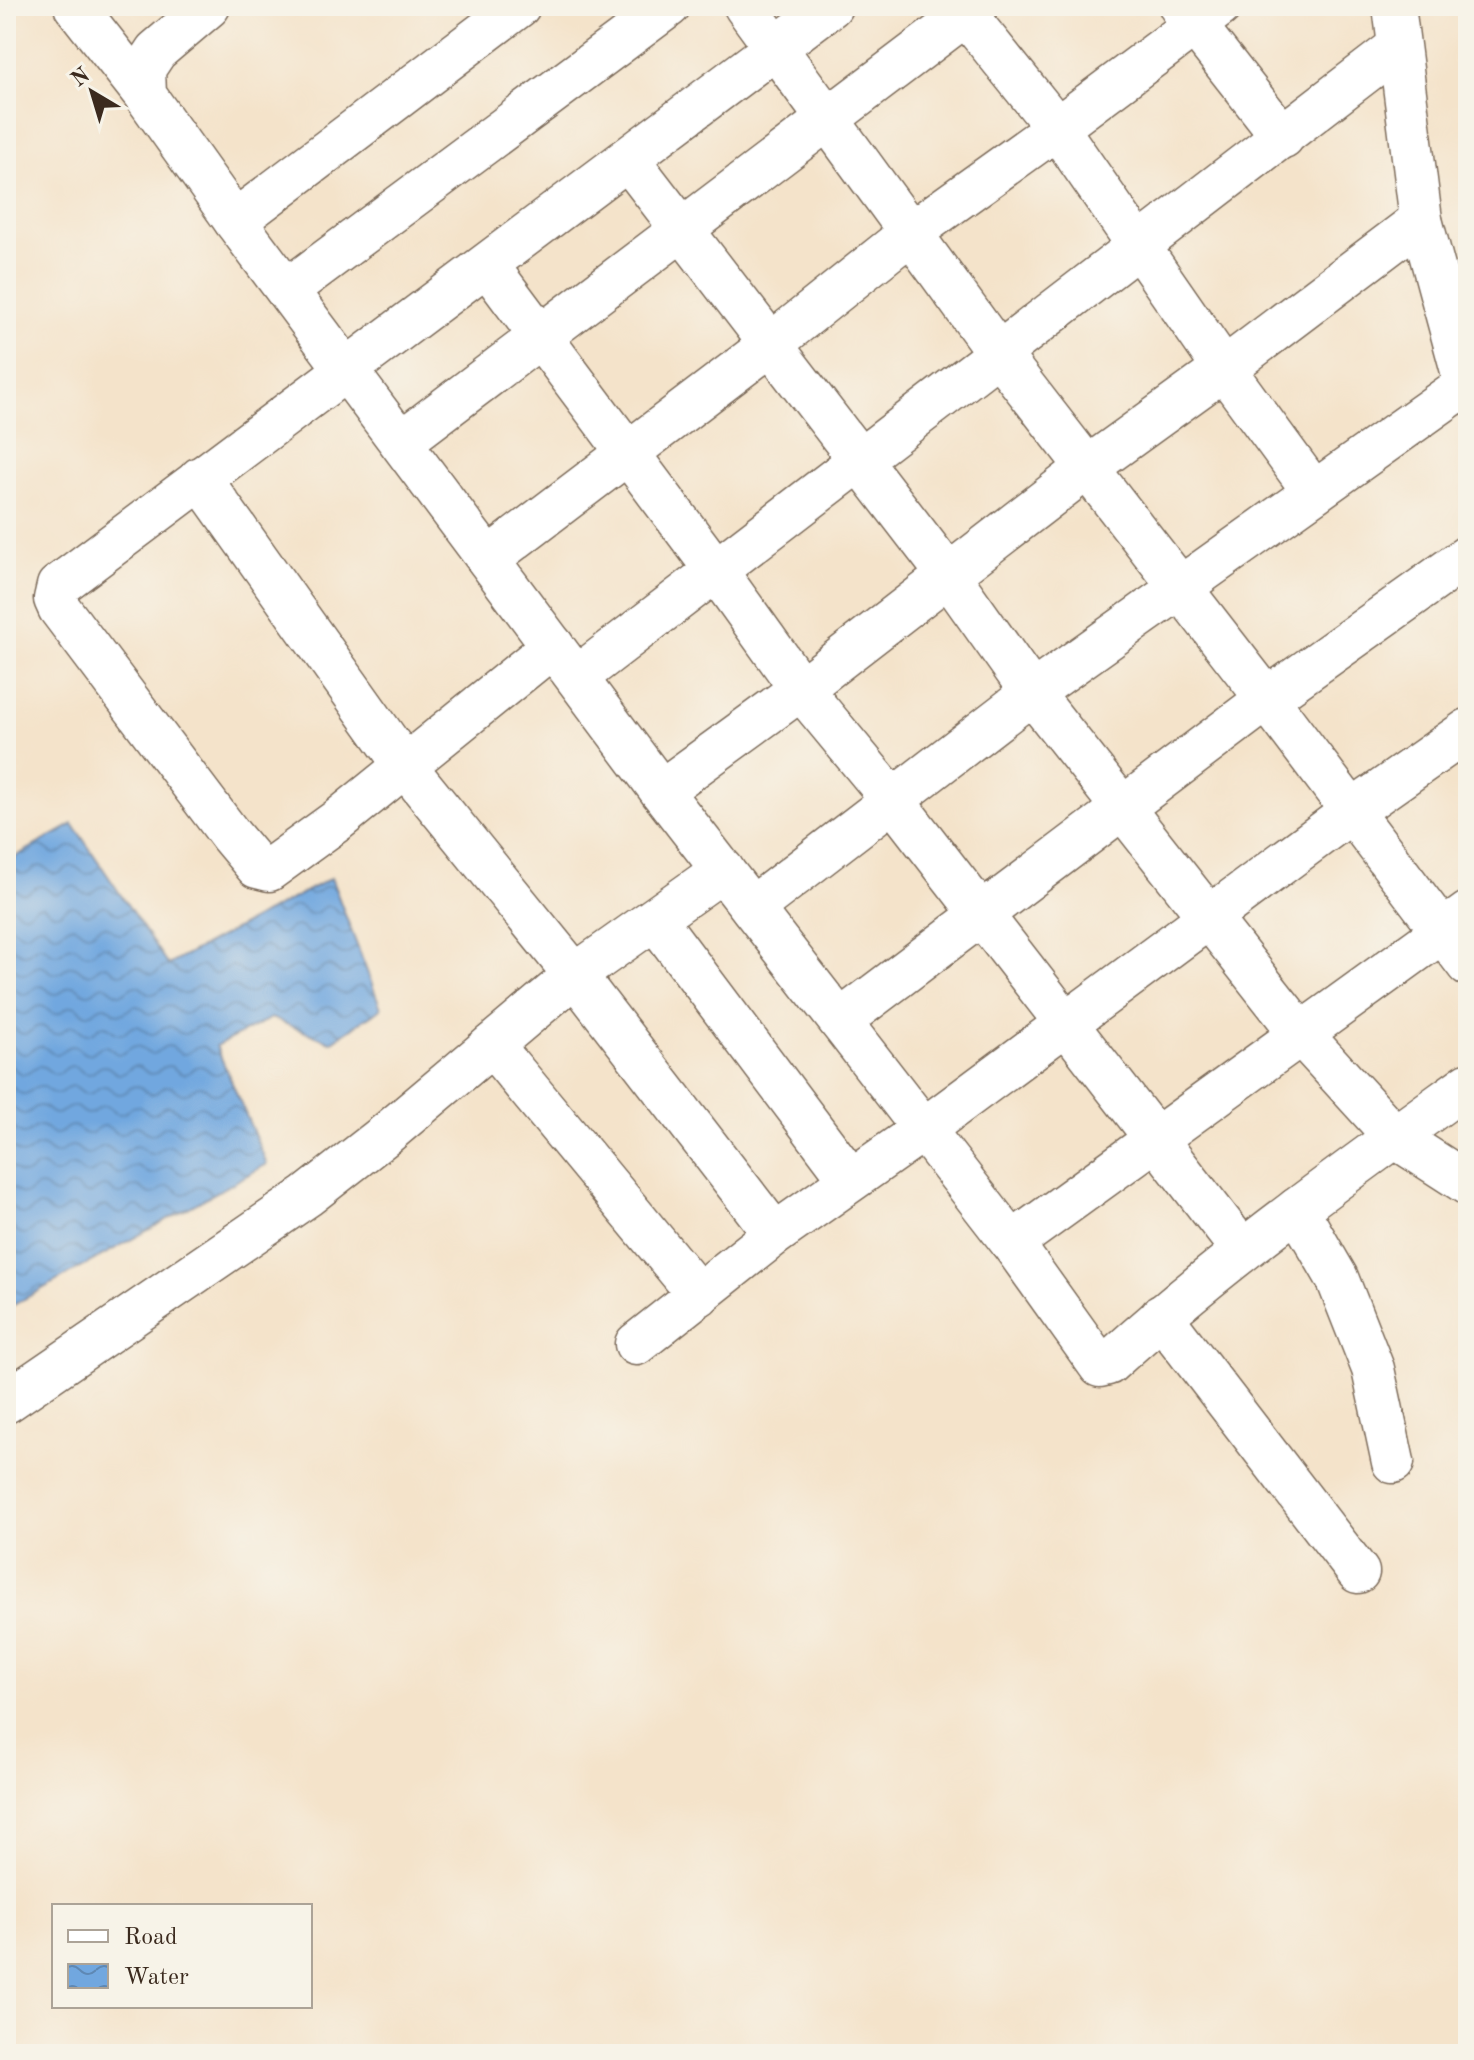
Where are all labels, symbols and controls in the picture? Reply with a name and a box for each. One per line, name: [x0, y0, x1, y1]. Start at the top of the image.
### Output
north arrow: [52, 52, 132, 132]
text: N: [68, 64, 94, 92]
legend: [52, 1904, 312, 2008]
text: Road: [124, 1926, 177, 1950]
text: Water: [124, 1966, 189, 1990]

